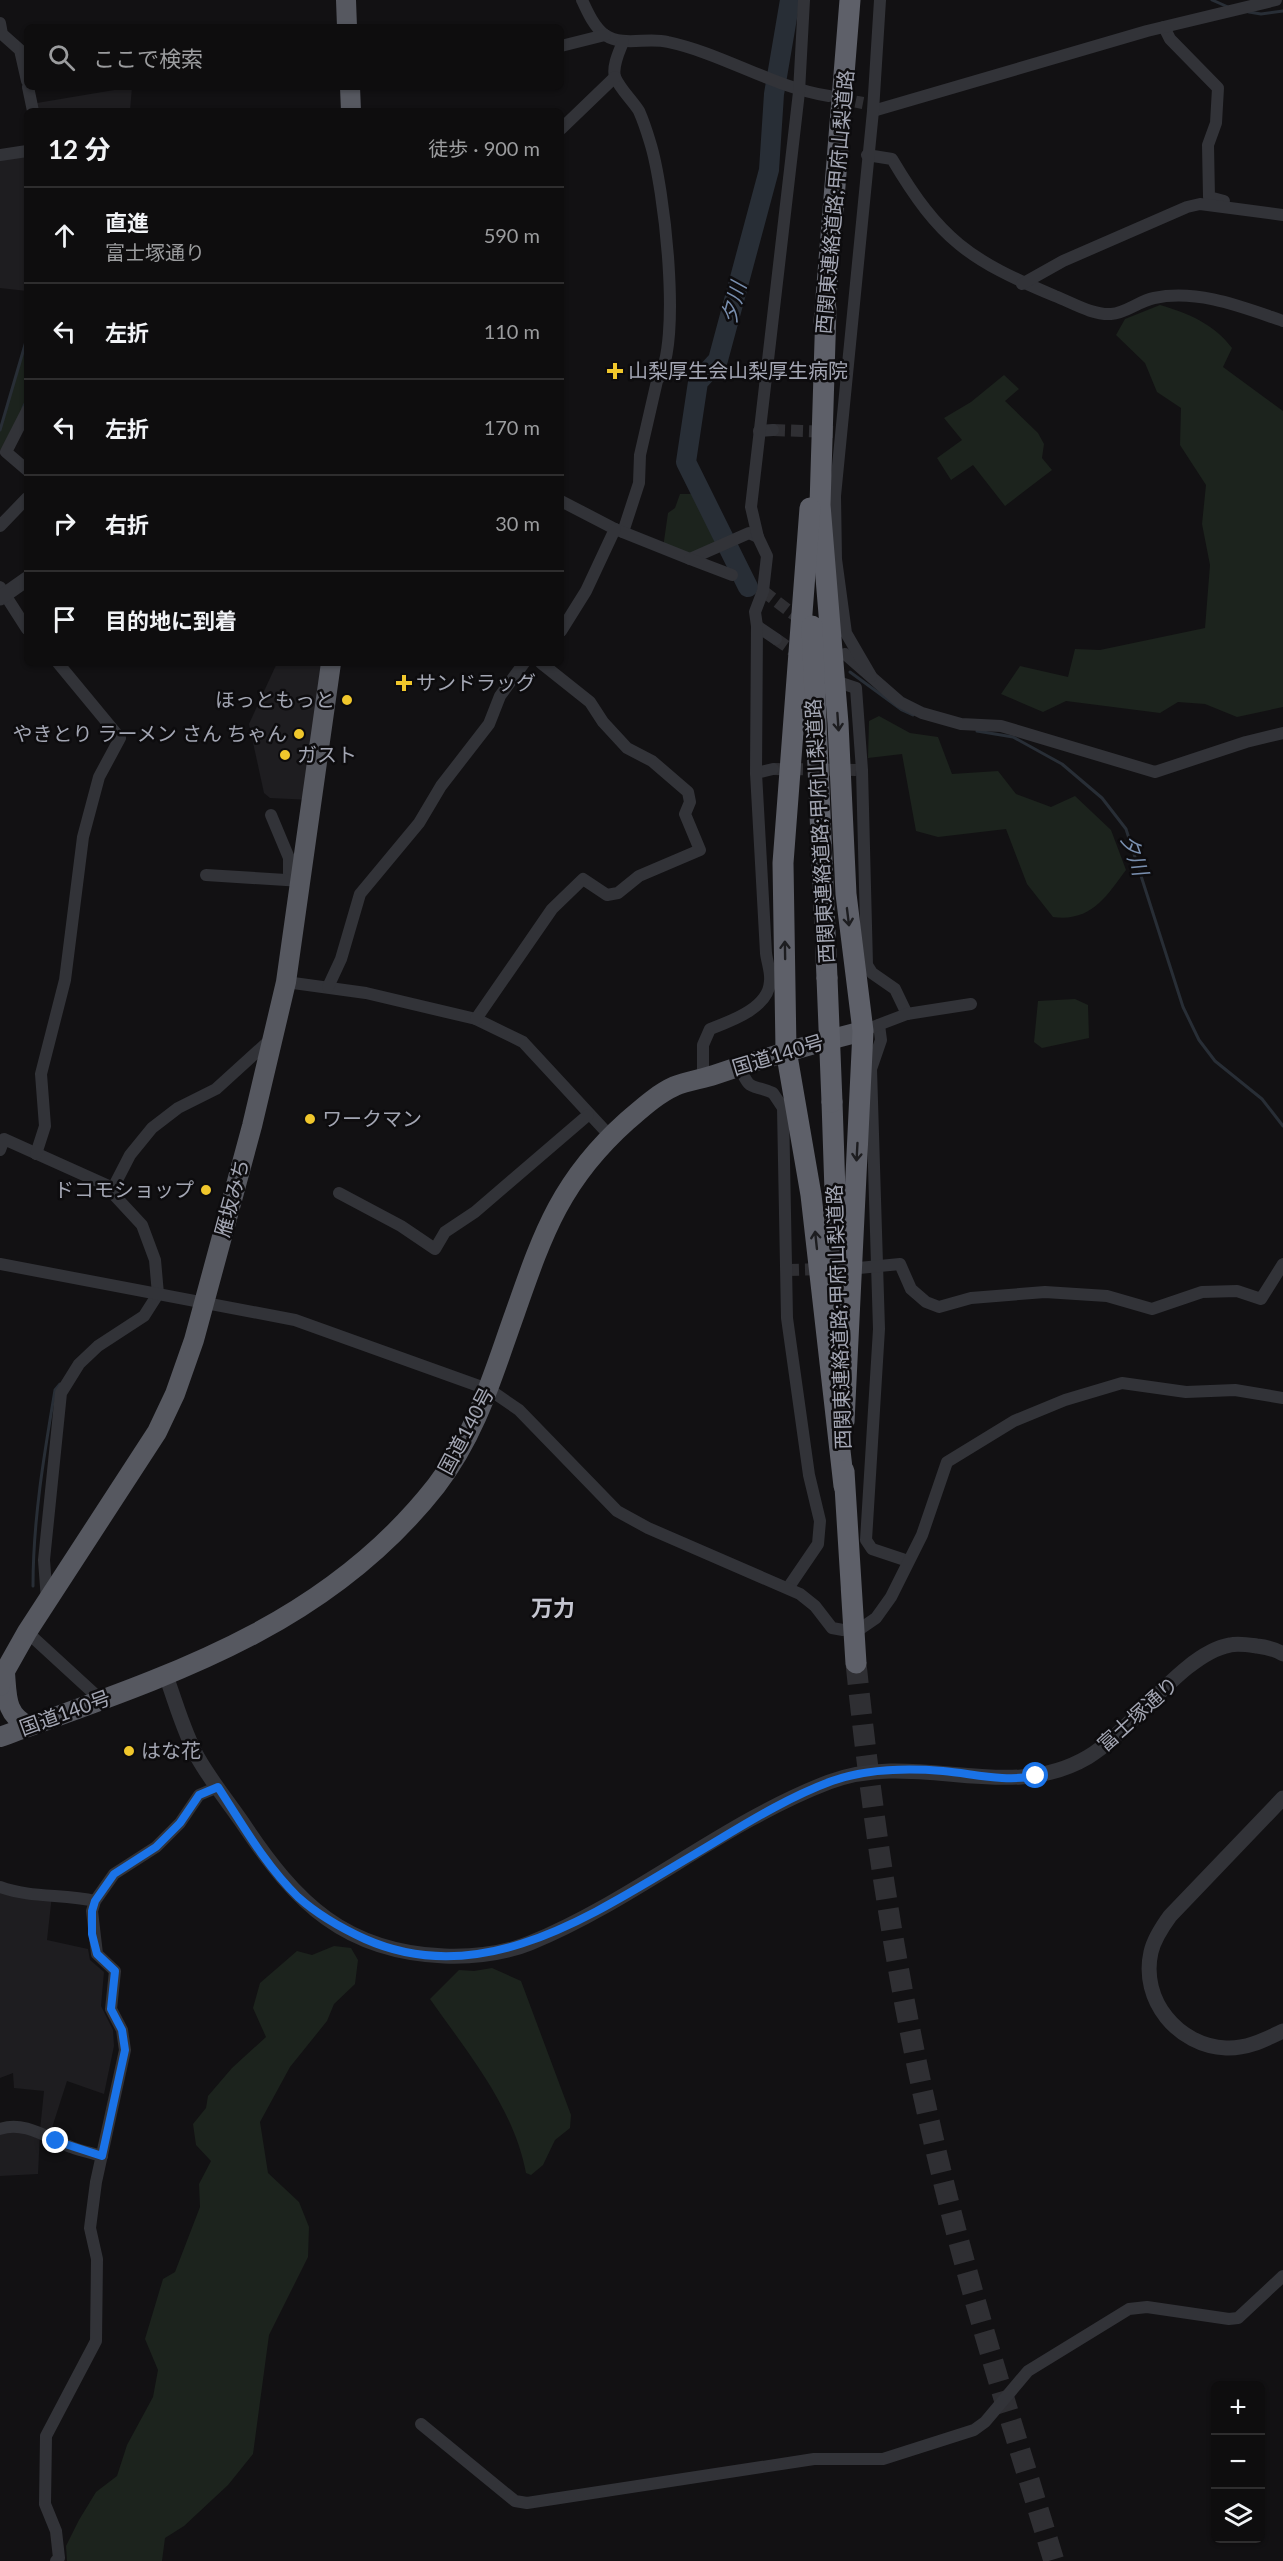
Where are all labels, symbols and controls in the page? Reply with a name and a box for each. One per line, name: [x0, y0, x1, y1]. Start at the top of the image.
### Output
search box: [24, 24, 564, 90]
icon: search: [45, 41, 78, 74]
text: ここで検索: [93, 45, 203, 72]
street label: 西関東連絡道路;甲府山梨道路: [810, 69, 858, 335]
text: 12 分: [48, 133, 110, 165]
text: 徒歩 · 900 m: [428, 136, 540, 160]
text: 直進: [105, 209, 149, 236]
icon: ahead: [48, 219, 81, 252]
text: 590 m: [484, 223, 540, 247]
text: 富士塚通り: [105, 240, 205, 264]
water label: 夕川: [715, 277, 751, 326]
icon: left: [48, 315, 81, 348]
text: 左折: [105, 319, 149, 346]
text: 110 m: [484, 319, 540, 343]
place label: 山梨厚生会山梨厚生病院: [628, 358, 848, 382]
marker: 山梨厚生会山梨厚生病院: [606, 362, 624, 380]
icon: left: [48, 411, 81, 444]
text: 左折: [105, 415, 149, 442]
text: 170 m: [484, 415, 540, 439]
icon: right: [48, 507, 81, 540]
text: 右折: [105, 511, 149, 538]
text: 30 m: [495, 511, 540, 535]
icon: arrive: [48, 603, 81, 636]
text: 目的地に到着: [105, 607, 237, 634]
place label: サンドラッグ: [416, 670, 536, 694]
marker: サンドラッグ: [397, 676, 411, 690]
place label: ほっともっと: [215, 687, 335, 711]
marker: ほっともっと: [340, 693, 354, 707]
street label: 西関東連絡道路;甲府山梨道路: [800, 698, 838, 964]
one-way arrow: [833, 712, 844, 732]
place label: やきとり ラーメン さん ちゃん: [12, 721, 287, 745]
marker: やきとり ラーメン さん ちゃん: [292, 727, 306, 741]
place label: ガスト: [297, 742, 357, 766]
marker: ガスト: [278, 748, 292, 762]
water label: 夕川: [1117, 831, 1155, 880]
one-way arrow: [843, 907, 854, 926]
one-way arrow: [779, 940, 790, 960]
street label: 国道140号: [729, 1029, 827, 1079]
place label: ワークマン: [322, 1106, 422, 1130]
marker: ワークマン: [303, 1112, 317, 1126]
one-way arrow: [852, 1142, 863, 1162]
street label: 雁坂みち: [209, 1156, 253, 1239]
place label: ドコモショップ: [54, 1177, 194, 1201]
marker: ドコモショップ: [199, 1183, 213, 1197]
street label: 西関東連絡道路;甲府山梨道路: [821, 1184, 855, 1450]
one-way arrow: [810, 1231, 821, 1250]
street label: 国道140号: [432, 1383, 498, 1478]
district label: 万力: [531, 1594, 575, 1621]
street label: 富士塚通り: [1092, 1671, 1183, 1756]
street label: 国道140号: [16, 1685, 113, 1740]
place label: はな花: [141, 1738, 201, 1762]
marker: はな花: [122, 1744, 136, 1758]
route start: [1022, 1762, 1048, 1788]
route end: [42, 2127, 68, 2153]
map controls: [1211, 2381, 1265, 2543]
button: +: [1211, 2381, 1265, 2435]
button: −: [1211, 2435, 1265, 2489]
button: layers: [1211, 2489, 1265, 2543]

